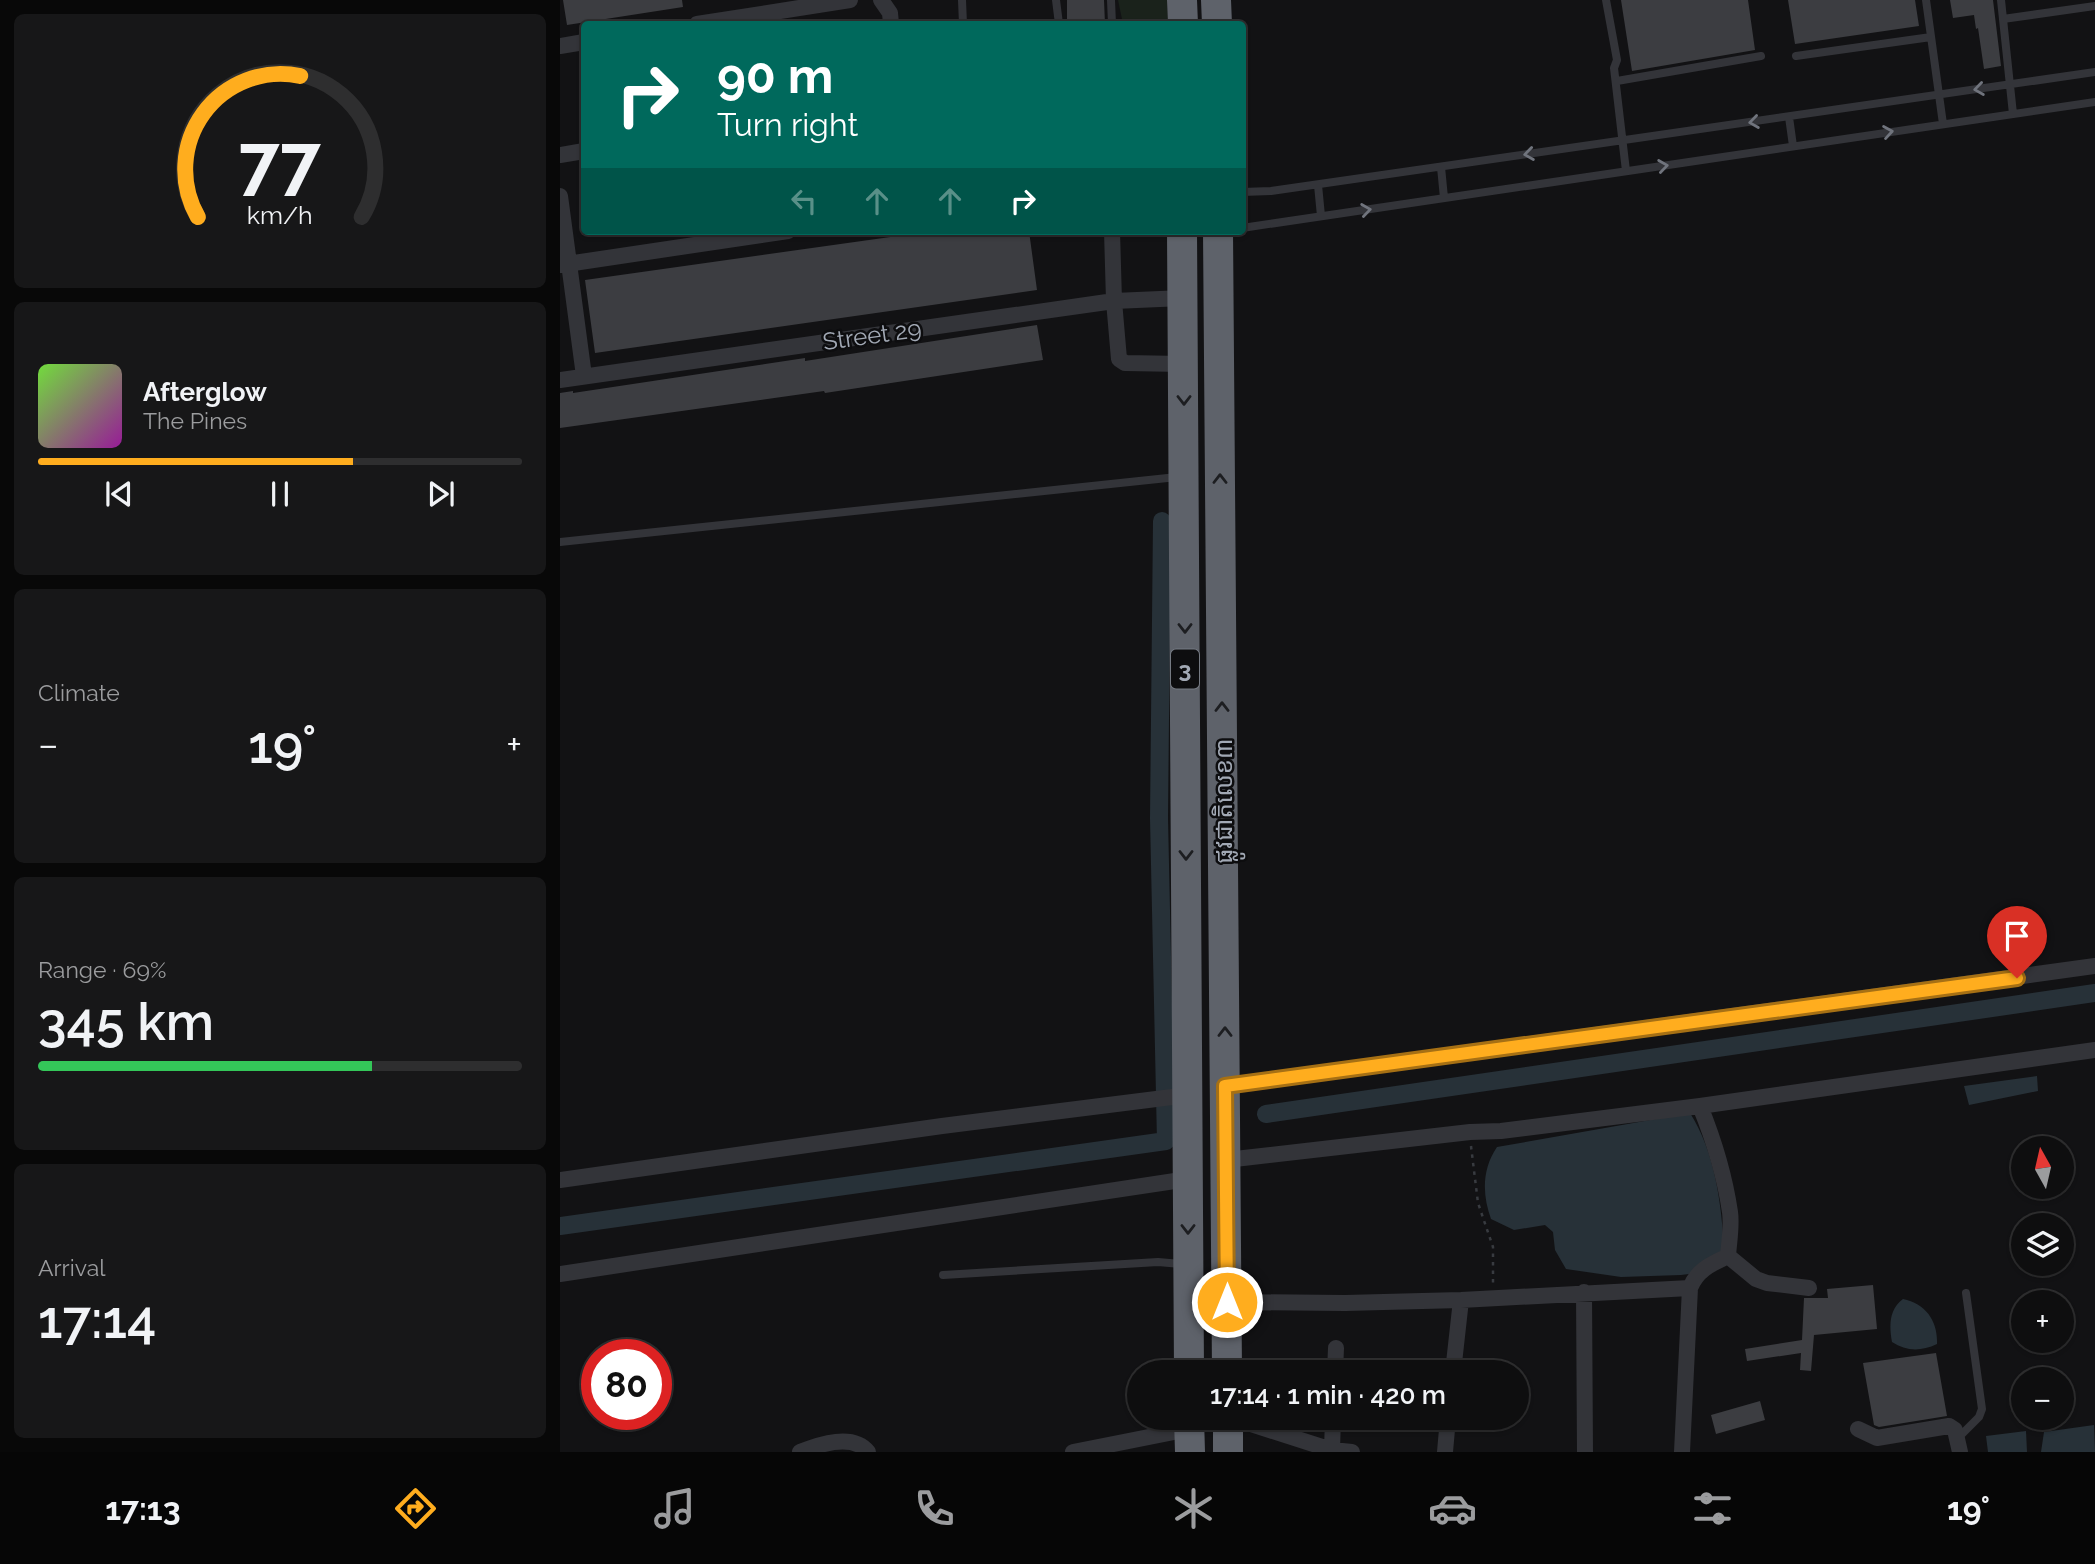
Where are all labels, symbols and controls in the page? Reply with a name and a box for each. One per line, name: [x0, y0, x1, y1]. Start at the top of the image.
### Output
text: 90 m: [717, 47, 833, 104]
icon: right: [602, 49, 693, 140]
one-way arrow: [1973, 81, 1985, 96]
text: Turn right: [717, 106, 858, 143]
one-way arrow: [1748, 114, 1760, 129]
text: 77: [239, 119, 321, 204]
one-way arrow: [1883, 125, 1894, 140]
one-way arrow: [1523, 146, 1535, 161]
one-way arrow: [1657, 158, 1669, 173]
icon: left: [785, 182, 823, 220]
icon: ahead: [858, 182, 896, 220]
icon: ahead: [931, 182, 969, 220]
icon: right: [1004, 182, 1042, 220]
text: km/h: [247, 200, 313, 230]
one-way arrow: [1360, 203, 1372, 218]
street label: Street 29: [821, 314, 923, 356]
text: Afterglow: [143, 377, 267, 407]
one-way arrow: [1176, 395, 1192, 406]
text: The Pines: [143, 407, 247, 434]
one-way arrow: [1212, 474, 1228, 484]
icon: previous: [100, 475, 138, 513]
icon: pause: [261, 475, 299, 513]
icon: next: [422, 475, 460, 513]
one-way arrow: [1177, 623, 1193, 633]
road number: 3: [1171, 650, 1199, 688]
text: Climate: [38, 679, 120, 706]
one-way arrow: [1214, 701, 1230, 712]
text: 19°: [248, 714, 316, 775]
text: −: [38, 722, 58, 767]
text: +: [506, 722, 522, 767]
street label: ផ្លូវជាតិលេខ៣: [1209, 738, 1246, 864]
one-way arrow: [1178, 850, 1194, 861]
pin: [1987, 906, 2047, 978]
icon: arrive: [1998, 917, 2036, 955]
text: Range · 69%: [38, 956, 166, 983]
text: 345 km: [38, 991, 214, 1052]
one-way arrow: [1217, 1027, 1233, 1037]
north arrow: [2011, 1136, 2074, 1199]
map controls: [2011, 1136, 2074, 1430]
button: layers: [2011, 1213, 2074, 1276]
one-way arrow: [1181, 1224, 1196, 1235]
text: Arrival: [38, 1254, 105, 1281]
position arrow: [1190, 1265, 1264, 1339]
text: 17:14: [38, 1289, 156, 1350]
button: +: [2011, 1290, 2074, 1353]
speed limit sign: 80: [581, 1339, 672, 1430]
button: −: [2011, 1367, 2074, 1430]
text: 17:14 · 1 min · 420 m: [1210, 1380, 1446, 1410]
icon: directions: [391, 1484, 440, 1533]
icon: music: [650, 1484, 699, 1533]
icon: phone: [910, 1484, 959, 1533]
icon: climate: [1169, 1484, 1218, 1533]
icon: car: [1428, 1484, 1477, 1533]
icon: filters: [1688, 1484, 1737, 1533]
text: 17:13: [105, 1490, 181, 1527]
text: 19°: [1947, 1490, 1990, 1527]

